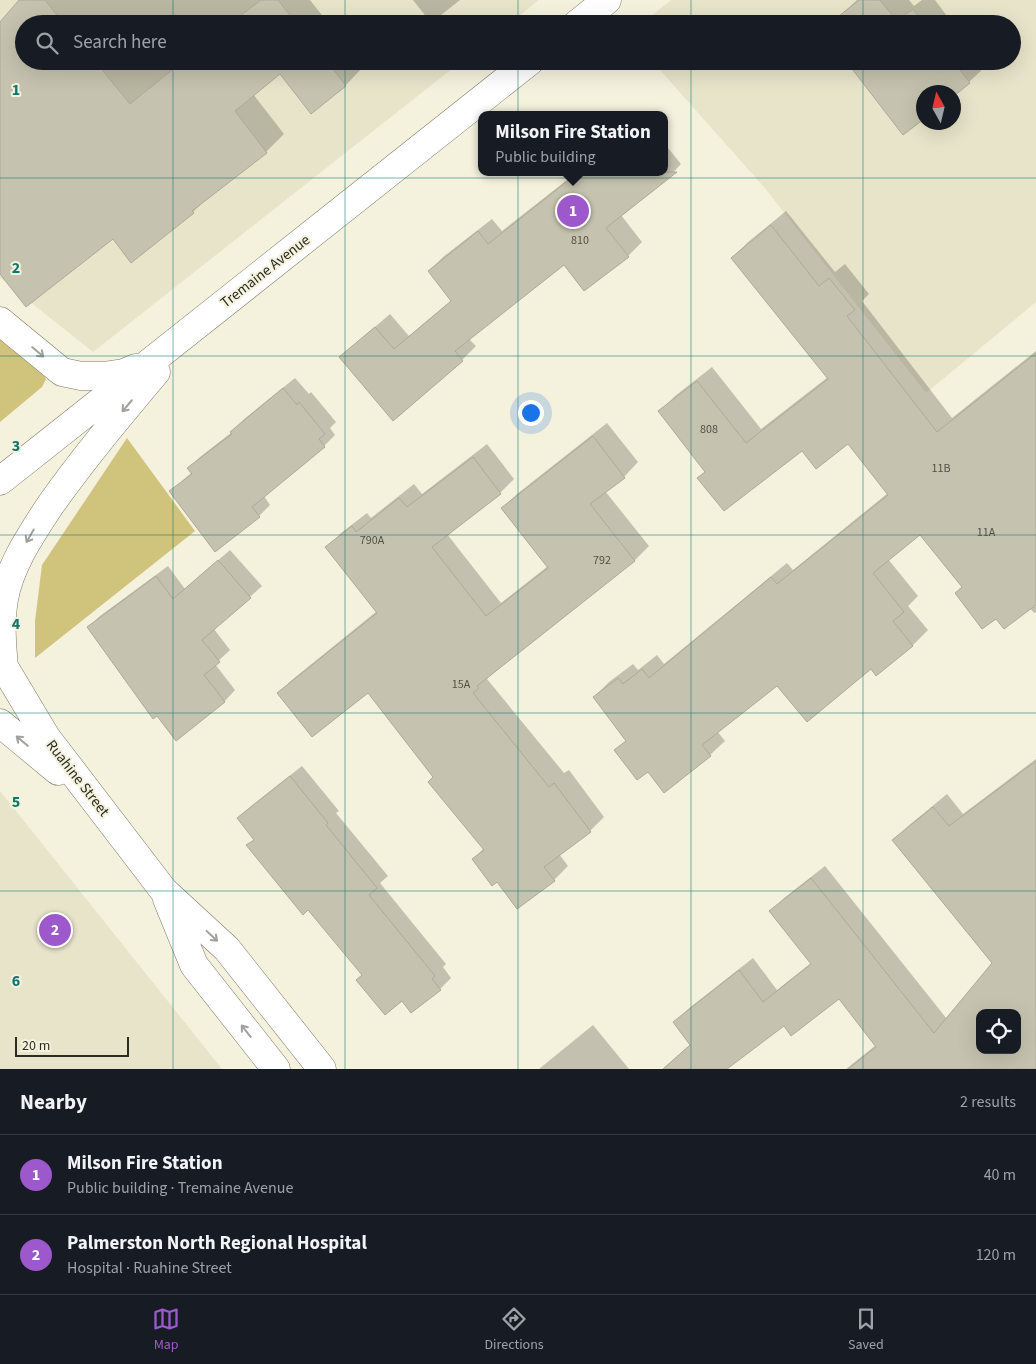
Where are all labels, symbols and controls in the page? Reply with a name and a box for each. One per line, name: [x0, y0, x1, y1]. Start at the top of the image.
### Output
search box: [15, 15, 1021, 70]
icon: search: [33, 29, 61, 57]
text: Search here: [73, 29, 167, 56]
text: 1: [12, 79, 20, 101]
north arrow: [916, 85, 961, 130]
popup: [478, 111, 668, 176]
text: Milson Fire Station: [495, 119, 651, 146]
text: Public building: [495, 146, 596, 168]
pin: 1: [557, 192, 589, 230]
street label: Tremaine Avenue: [216, 230, 314, 313]
house number: 810: [571, 232, 589, 249]
text: 2: [12, 257, 20, 279]
one-way arrow: [31, 346, 44, 357]
one-way arrow: [122, 400, 133, 413]
your location: [518, 400, 544, 426]
house number: 808: [700, 421, 718, 438]
text: 3: [12, 435, 20, 457]
house number: 11B: [932, 460, 950, 477]
house number: 11A: [977, 524, 996, 541]
one-way arrow: [25, 529, 35, 543]
house number: 790A: [360, 532, 385, 549]
house number: 792: [593, 552, 611, 569]
text: 4: [12, 613, 21, 635]
house number: 15A: [452, 676, 471, 693]
one-way arrow: [15, 735, 28, 747]
street label: Ruahine Street: [41, 735, 114, 821]
text: 5: [12, 791, 20, 813]
pin: 2: [39, 911, 71, 949]
one-way arrow: [206, 930, 219, 942]
text: 6: [12, 970, 20, 992]
map controls: [976, 1009, 1021, 1054]
button: locate: [976, 1009, 1021, 1054]
one-way arrow: [240, 1024, 251, 1037]
scale bar: [15, 1034, 129, 1057]
text: 20 m: [22, 1036, 50, 1056]
text: Nearby: [20, 1087, 87, 1117]
text: 2 results: [960, 1091, 1016, 1113]
text: Milson Fire Station: [67, 1150, 223, 1177]
text: 1: [32, 1164, 40, 1186]
text: 40 m: [984, 1164, 1016, 1186]
text: Public building · Tremaine Avenue: [67, 1177, 293, 1199]
text: Palmerston North Regional Hospital: [67, 1230, 367, 1257]
text: 2: [32, 1244, 40, 1266]
text: 120 m: [976, 1244, 1016, 1266]
text: Hospital · Ruahine Street: [67, 1257, 232, 1279]
tab: Map: [152, 1305, 180, 1355]
tab: Directions: [484, 1305, 544, 1355]
tab: Saved: [848, 1305, 884, 1355]

